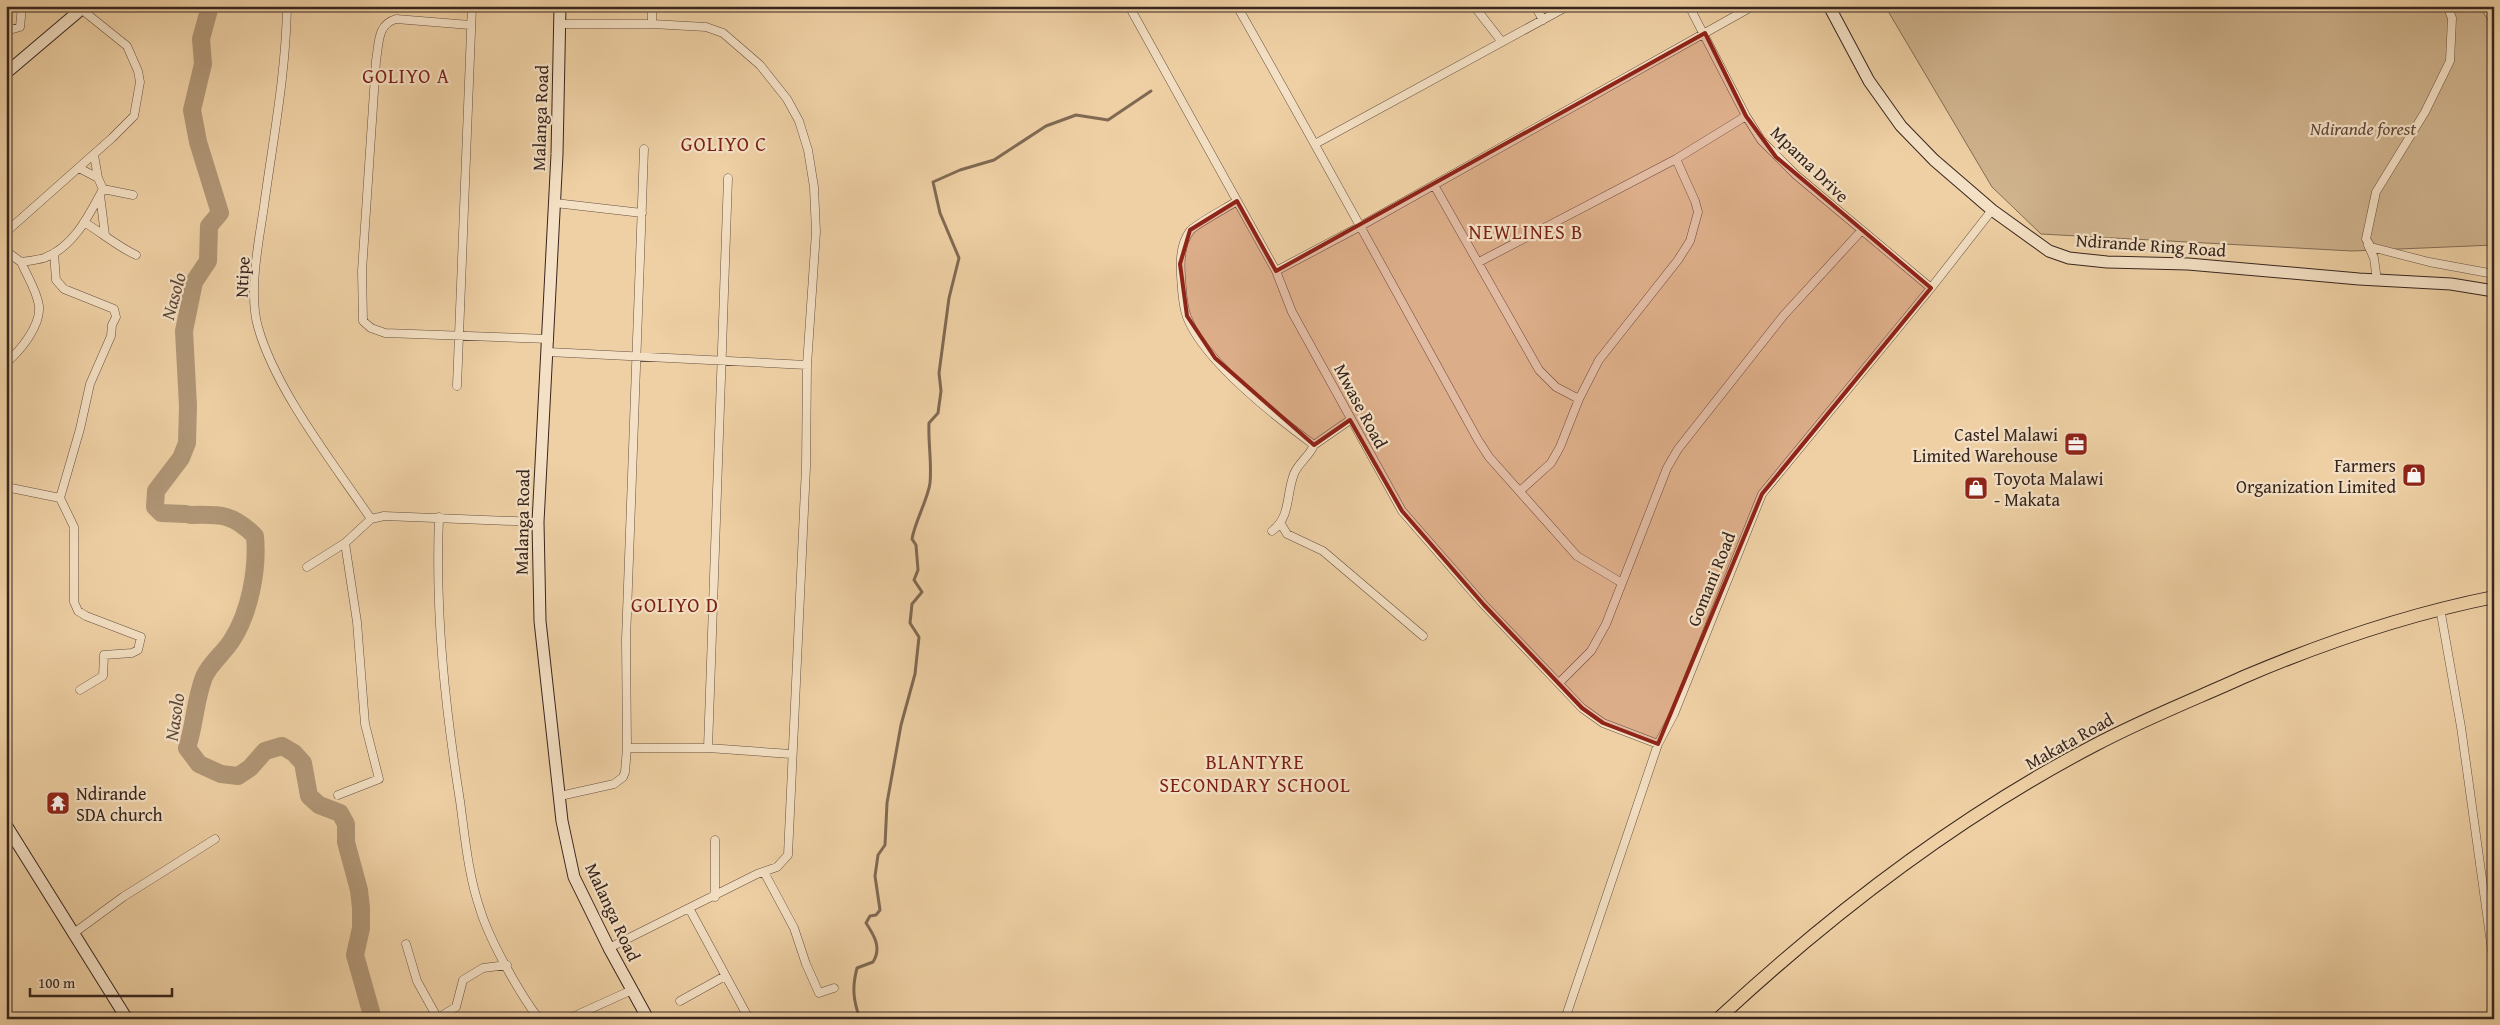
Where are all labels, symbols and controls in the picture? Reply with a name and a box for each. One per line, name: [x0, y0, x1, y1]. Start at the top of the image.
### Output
district label: GOLIYO A: [362, 61, 450, 90]
street label: Malanga Road: [525, 64, 555, 171]
park label: Ndirande forest: [2309, 115, 2416, 142]
street label: Mpama Drive: [1764, 119, 1856, 209]
district label: GOLIYO C: [681, 129, 767, 158]
district label: NEWLINES B: [1469, 217, 1583, 246]
street label: Ndirande Ring Road: [2075, 226, 2227, 264]
street label: Ntipe: [227, 256, 257, 298]
water label: Nasolo: [153, 269, 193, 324]
street label: Mwase Road: [1327, 359, 1395, 454]
place label: Castel Malawi Limited Warehouse: [1913, 421, 2058, 469]
office icon: Castel Malawi Limited Warehouse: [2063, 431, 2089, 457]
place label: Farmers Organization Limited: [2236, 452, 2396, 500]
shop icon: Farmers Organization Limited: [2401, 462, 2427, 488]
place label: Toyota Malawi - Makata: [1994, 465, 2104, 513]
street label: Malanga Road: [508, 468, 536, 575]
shop icon: Toyota Malawi - Makata: [1963, 475, 1989, 501]
street label: Gomani Road: [1680, 527, 1742, 630]
district label: GOLIYO D: [631, 590, 719, 619]
water label: Nasolo: [157, 691, 191, 744]
street label: Makata Road: [2020, 705, 2118, 776]
district label: BLANTYRE SECONDARY SCHOOL: [1159, 747, 1351, 799]
place label: Ndirande SDA church: [76, 780, 163, 828]
temple icon: Ndirande SDA church: [45, 790, 71, 816]
street label: Malanga Road: [578, 858, 648, 966]
scale bar: [30, 965, 172, 997]
text: 100 m: [38, 972, 76, 993]

